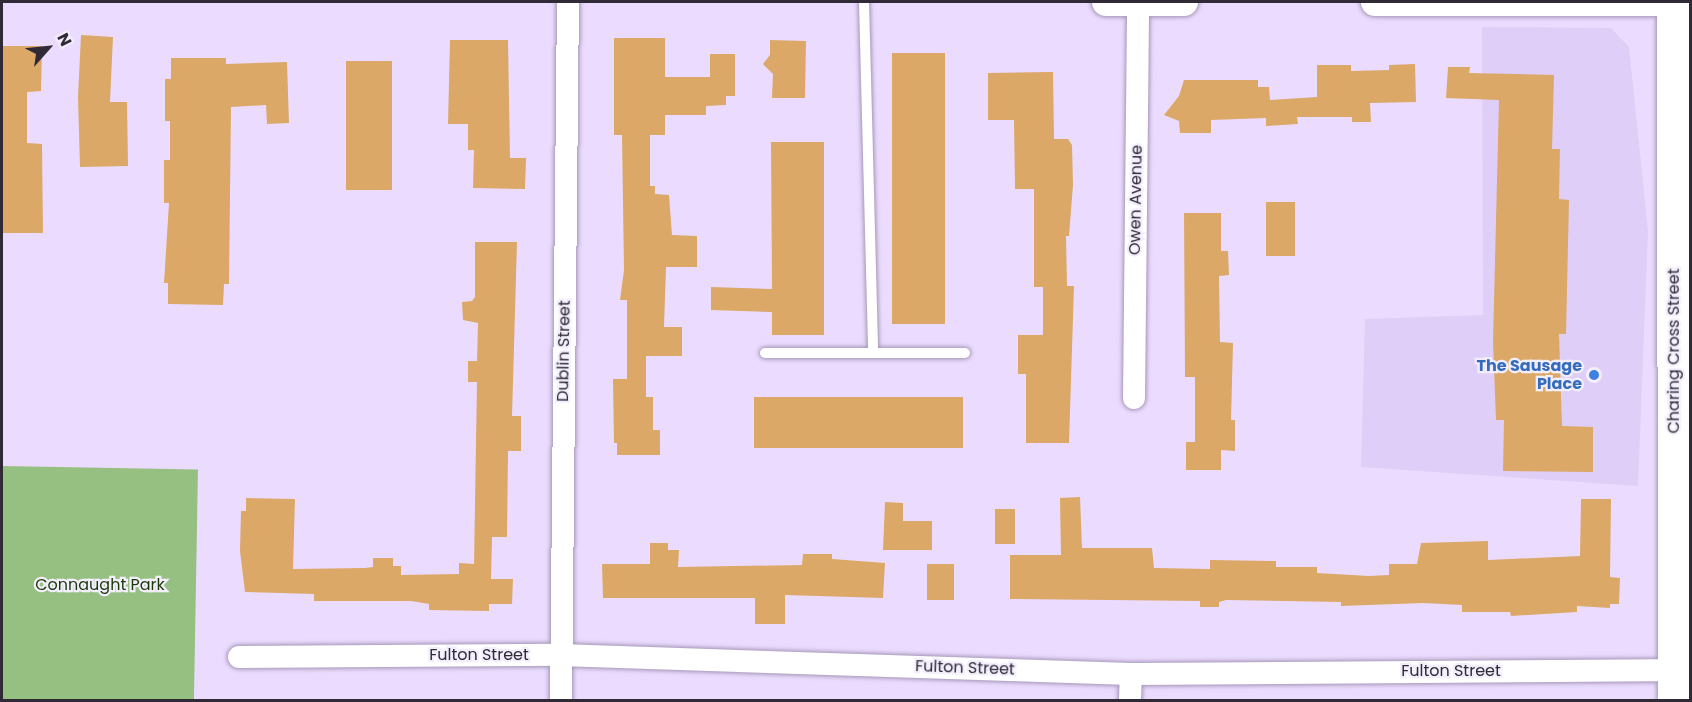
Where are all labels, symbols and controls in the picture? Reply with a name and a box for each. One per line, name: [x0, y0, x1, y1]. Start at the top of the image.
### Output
north arrow: [18, 18, 78, 78]
text: N: [51, 29, 77, 50]
street label: Owen Avenue: [1125, 145, 1147, 255]
street label: Charing Cross Street: [1664, 268, 1684, 434]
street label: Dublin Street: [554, 300, 574, 402]
place label: The Sausage Place: [1477, 356, 1582, 394]
marker: The Sausage Place: [1587, 368, 1601, 382]
park label: Connaught Park: [35, 575, 165, 595]
street label: Fulton Street: [429, 645, 529, 665]
street label: Fulton Street: [915, 657, 1015, 679]
street label: Fulton Street: [1401, 661, 1501, 681]

